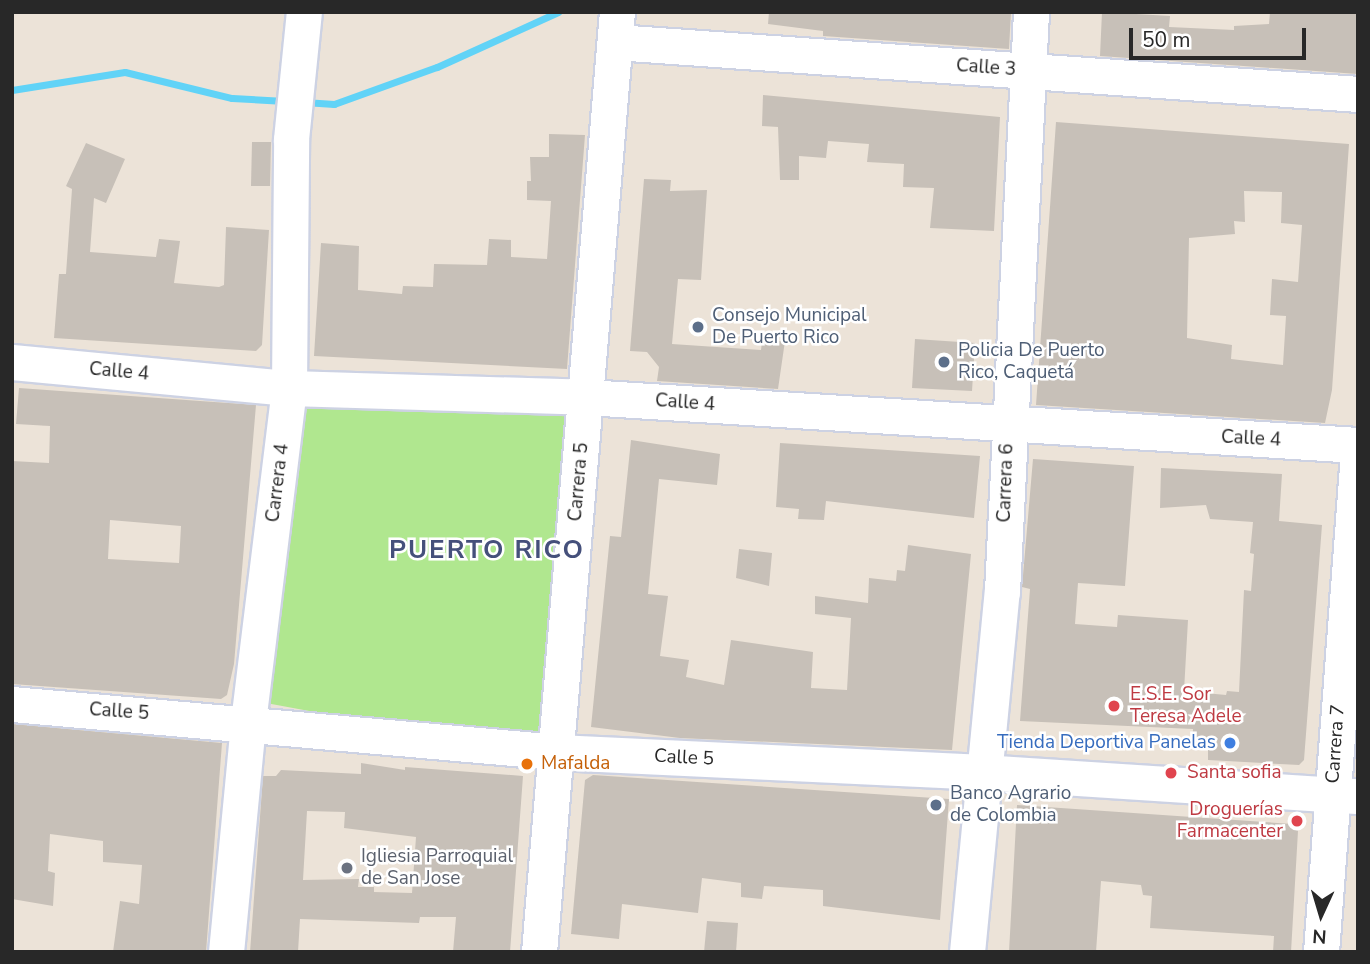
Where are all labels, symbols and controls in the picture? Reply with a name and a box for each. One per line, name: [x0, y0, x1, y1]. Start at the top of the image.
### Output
scale bar: [1132, 14, 1309, 58]
text: 50 m: [1142, 26, 1191, 54]
street label: Calle 3: [955, 55, 1017, 81]
place label: Consejo Municipal De Puerto Rico: [712, 305, 867, 349]
marker: Consejo Municipal De Puerto Rico: [690, 319, 706, 335]
place label: Policia De Puerto Rico, Caquetá: [958, 340, 1105, 384]
marker: Policia De Puerto Rico, Caquetá: [936, 354, 952, 370]
street label: Calle 4: [88, 358, 150, 386]
street label: Calle 4: [654, 390, 716, 416]
street label: Calle 4: [1220, 426, 1282, 452]
street label: Carrera 4: [262, 442, 294, 524]
street label: Carrera 5: [564, 442, 594, 522]
street label: Carrera 6: [993, 443, 1019, 523]
district label: PUERTO RICO: [390, 534, 584, 566]
place label: E.S.E. Sor Teresa Adele: [1130, 684, 1242, 728]
marker: E.S.E. Sor Teresa Adele: [1104, 696, 1124, 716]
street label: Calle 5: [88, 699, 150, 725]
street label: Carrera 7: [1322, 704, 1350, 784]
place label: Tienda Deportiva Panelas: [997, 732, 1216, 754]
marker: Tienda Deportiva Panelas: [1222, 735, 1238, 751]
street label: Calle 5: [653, 745, 715, 771]
place label: Mafalda: [541, 753, 610, 775]
marker: Mafalda: [519, 756, 535, 772]
place label: Santa sofia: [1187, 762, 1281, 784]
marker: Santa sofia: [1161, 763, 1181, 783]
place label: Banco Agrario de Colombia: [950, 783, 1071, 827]
marker: Banco Agrario de Colombia: [928, 797, 944, 813]
place label: Droguerías Farmacenter: [1177, 799, 1283, 843]
marker: Droguerías Farmacenter: [1289, 813, 1305, 829]
place label: Igliesia Parroquial de San Jose: [361, 846, 513, 890]
marker: Igliesia Parroquial de San Jose: [339, 860, 355, 876]
north arrow: [1286, 880, 1356, 950]
text: N: [1312, 922, 1328, 949]

